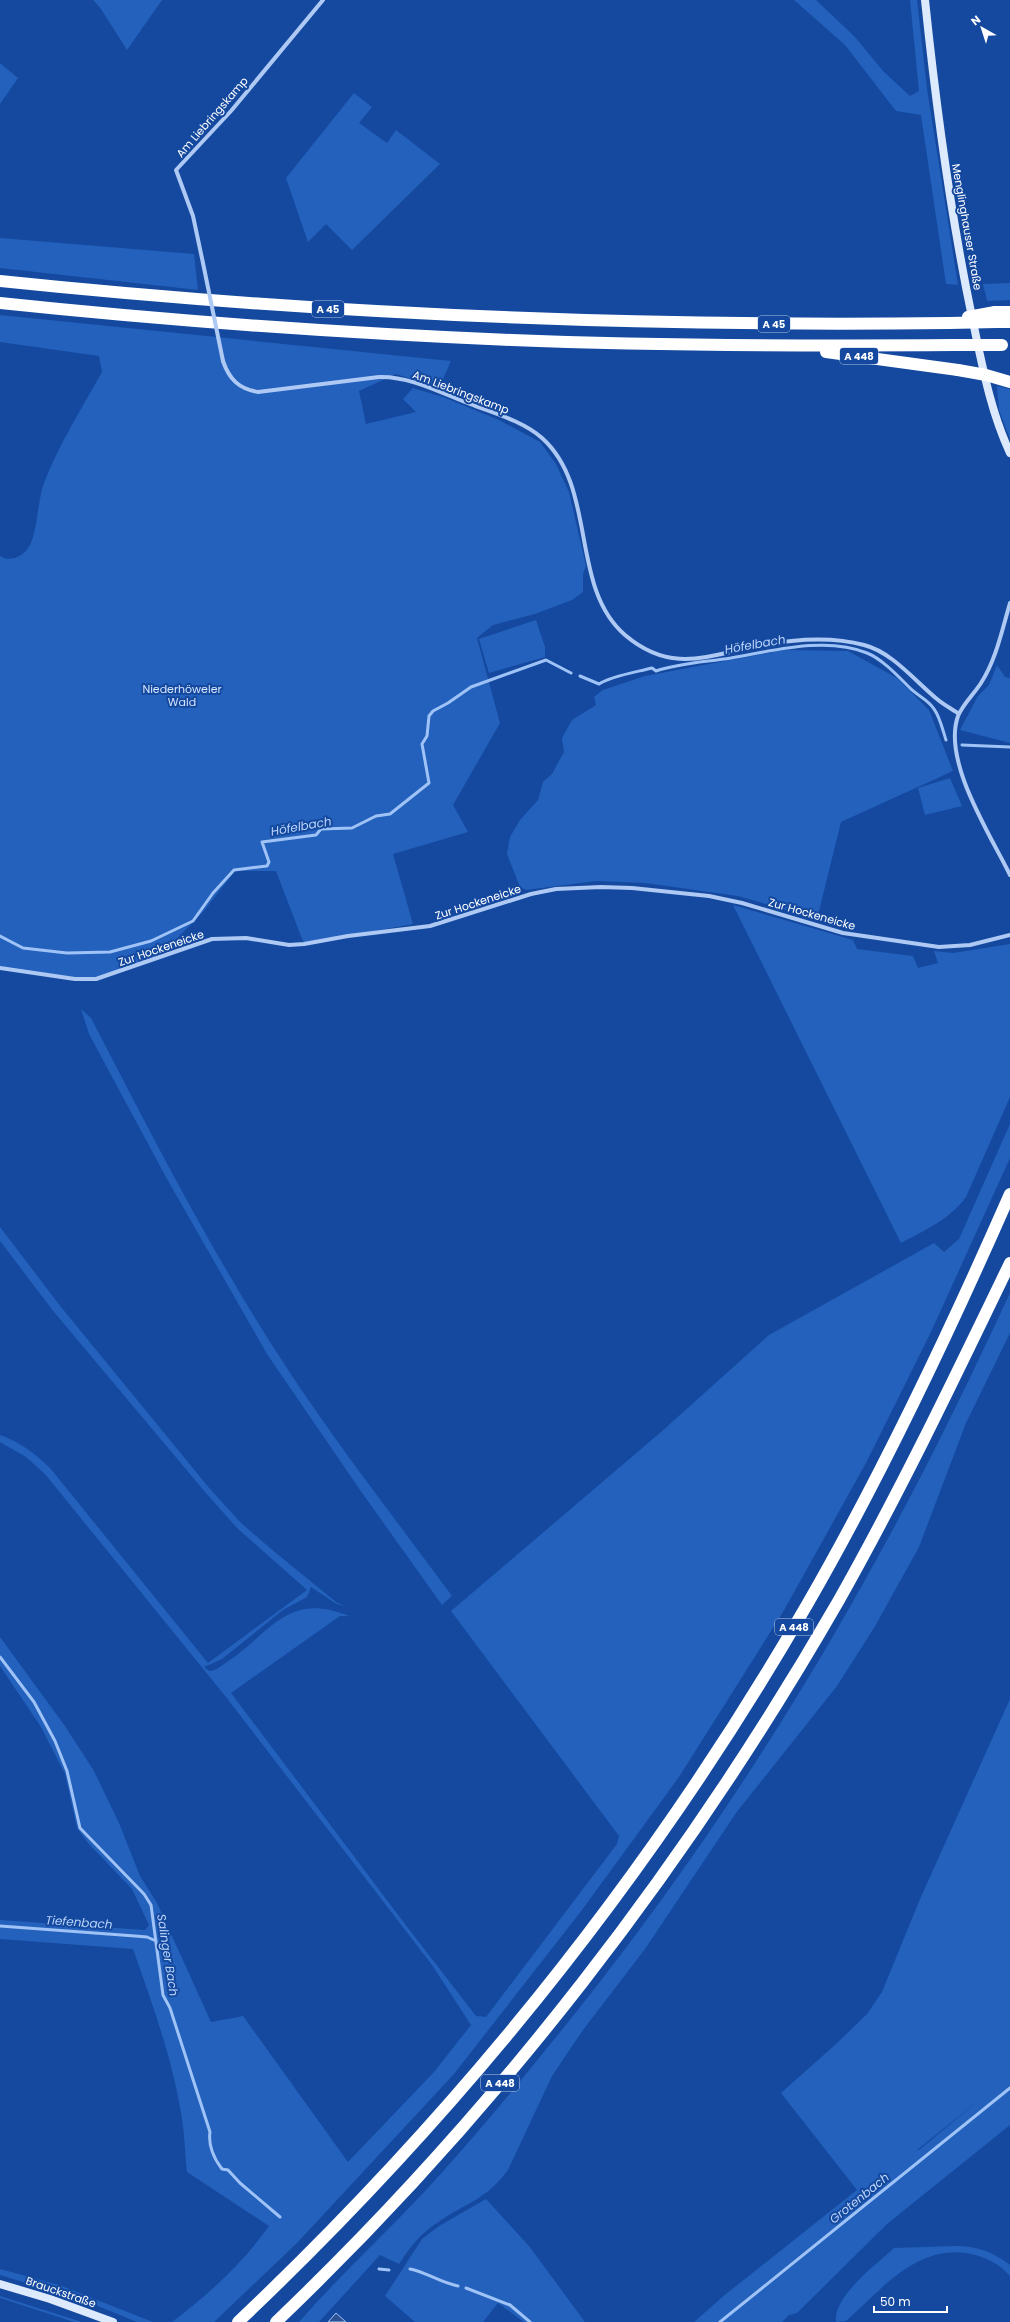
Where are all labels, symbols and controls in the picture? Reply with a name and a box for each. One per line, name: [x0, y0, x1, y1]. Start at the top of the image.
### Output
north arrow: [962, 8, 1002, 48]
text: N: [967, 11, 984, 29]
street label: Am Liebringskamp: [172, 73, 252, 161]
street label: Menglinghauser Straße: [948, 163, 986, 292]
road number: A 45: [312, 301, 344, 317]
road number: A 45: [758, 316, 790, 332]
road number: A 448: [840, 348, 878, 364]
street label: Am Liebringskamp: [410, 366, 512, 418]
water label: Höfelbach: [723, 630, 787, 658]
park label: Niederhöweler Wald: [142, 681, 222, 710]
water label: Höfelbach: [269, 812, 333, 840]
street label: Zur Hockeneicke: [433, 880, 523, 923]
street label: Zur Hockeneicke: [767, 894, 857, 934]
street label: Zur Hockeneicke: [116, 926, 206, 970]
road number: A 448: [775, 1619, 813, 1635]
water label: Tiefenbach: [45, 1911, 113, 1933]
water label: Salinger Bach: [153, 1913, 183, 1997]
road number: A 448: [481, 2075, 519, 2091]
water label: Grotenbach: [826, 2169, 892, 2227]
street label: Brauckstraße: [24, 2273, 98, 2312]
scale bar: [874, 2288, 947, 2314]
text: 50 m: [880, 2293, 911, 2310]

